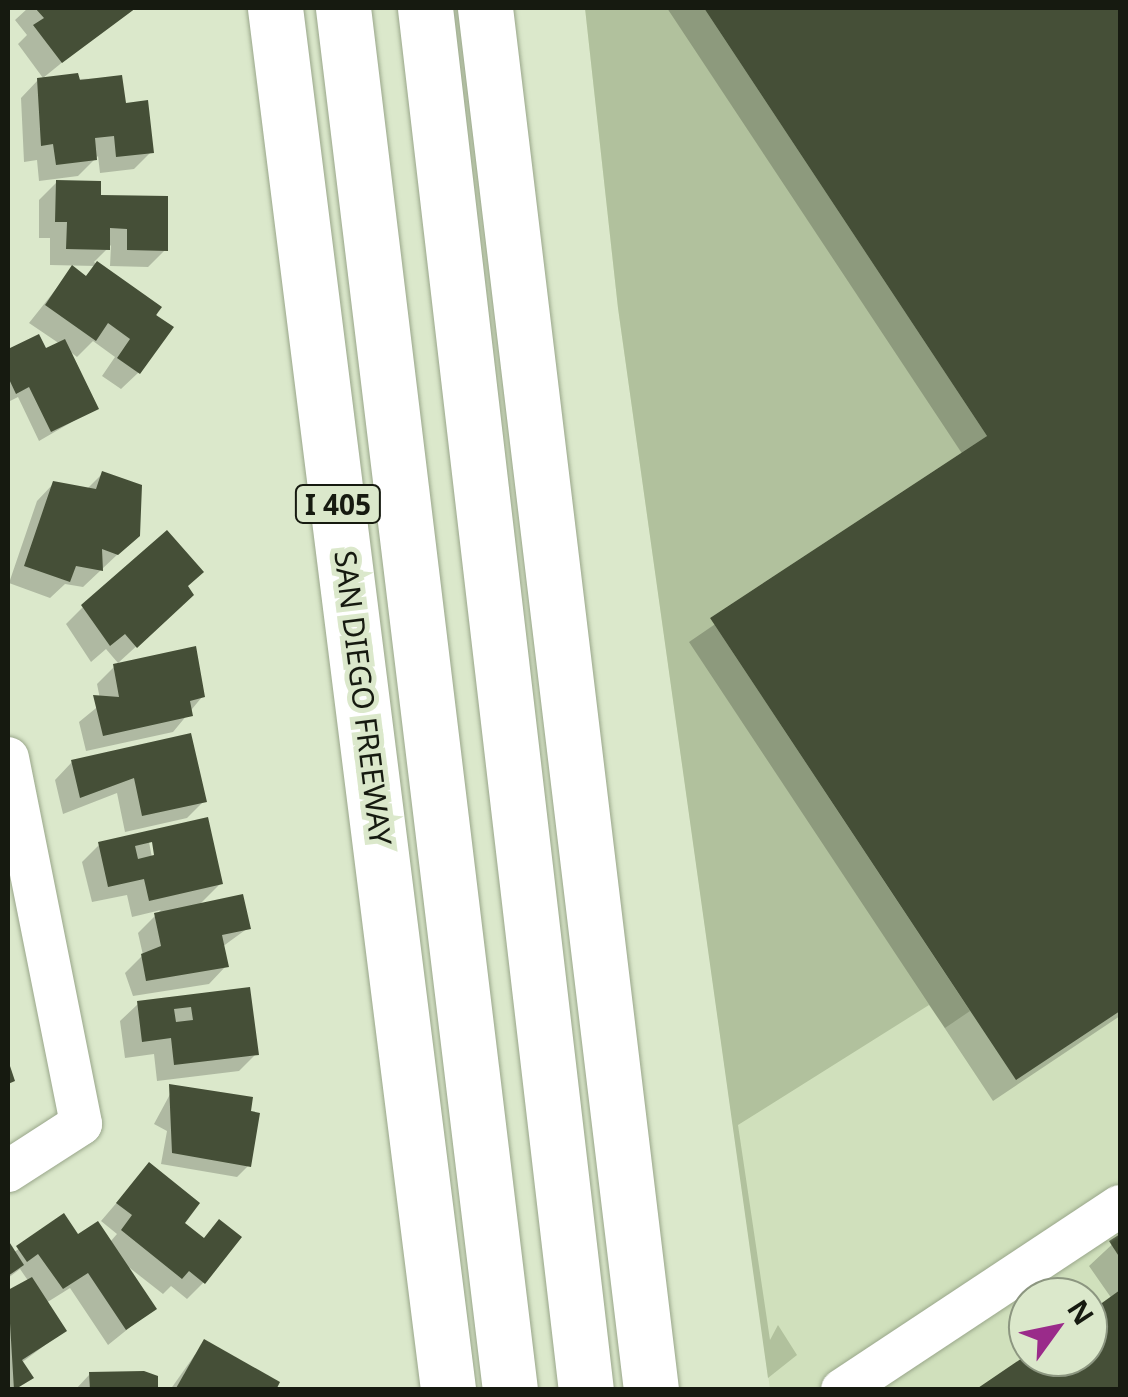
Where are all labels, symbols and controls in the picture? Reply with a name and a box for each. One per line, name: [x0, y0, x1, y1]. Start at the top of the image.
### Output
road number: I 405: [293, 481, 383, 527]
street label: SAN DIEGO FREEWAY: [327, 549, 399, 847]
north arrow: [1008, 1277, 1108, 1377]
text: N: [1059, 1292, 1104, 1332]

